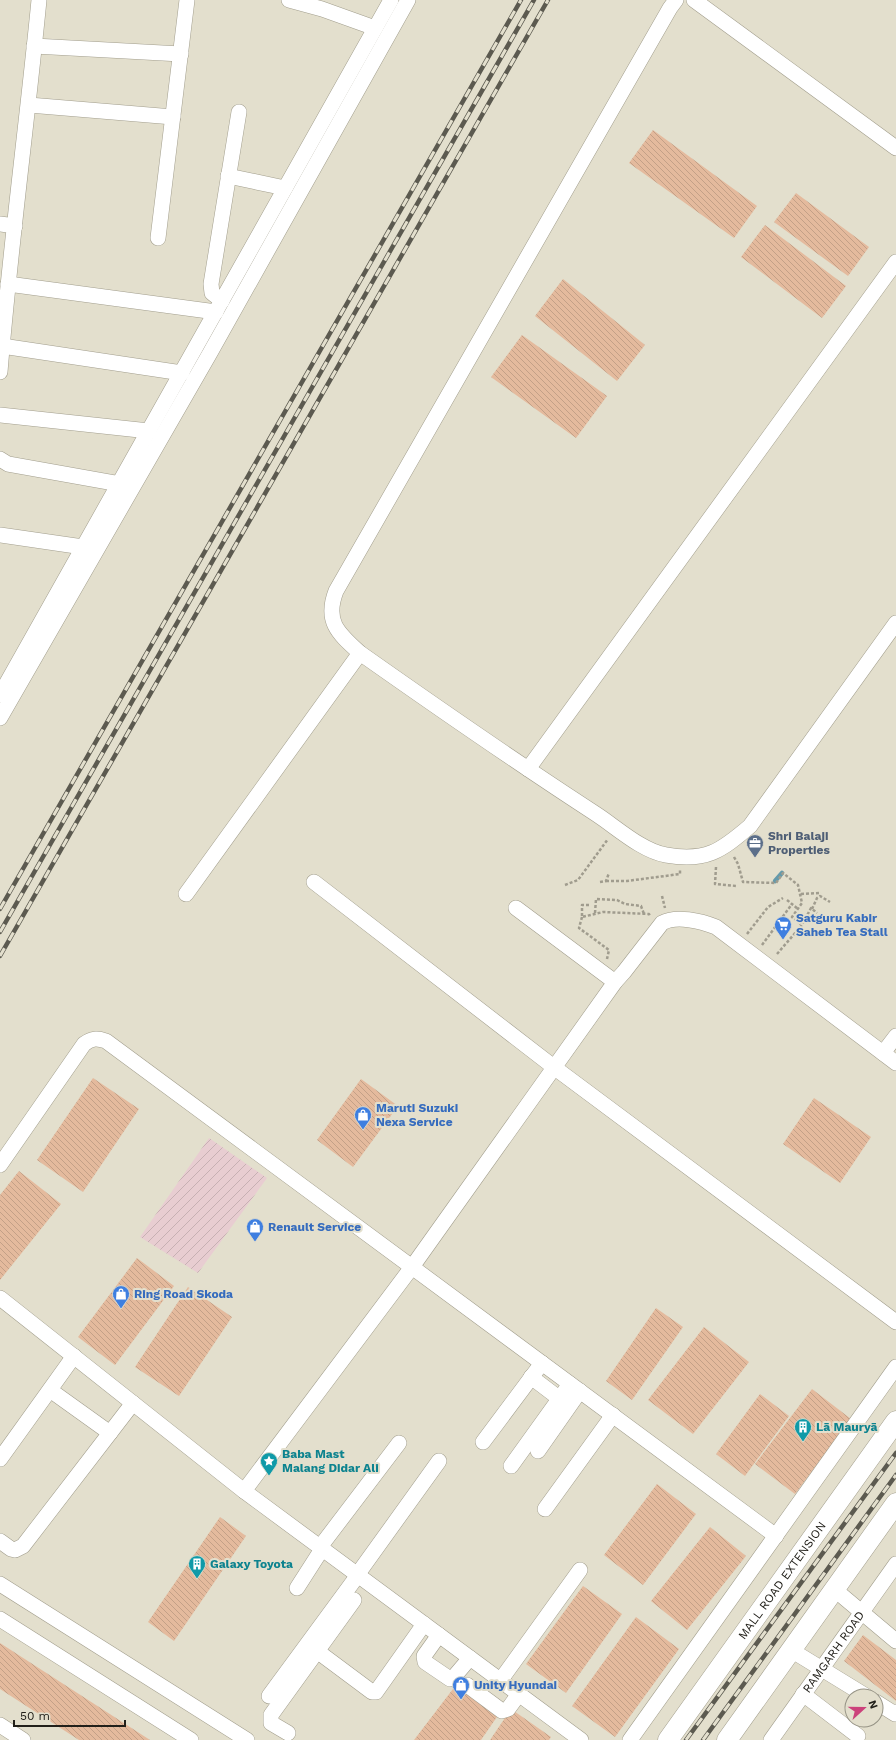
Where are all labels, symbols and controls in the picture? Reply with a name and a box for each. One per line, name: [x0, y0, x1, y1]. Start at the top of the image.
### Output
place label: Shri Balaji Properties: [768, 829, 830, 857]
office icon: Shri Balaji Properties: [745, 833, 765, 858]
place label: Satguru Kabir Saheb Tea Stall: [796, 911, 888, 939]
supermarket icon: Satguru Kabir Saheb Tea Stall: [773, 915, 793, 940]
place label: Maruti Suzuki Nexa Service: [376, 1101, 458, 1129]
shop icon: Maruti Suzuki Nexa Service: [353, 1105, 373, 1130]
shop icon: Renault Service: [245, 1217, 265, 1242]
place label: Renault Service: [268, 1220, 361, 1234]
shop icon: Ring Road Skoda: [111, 1284, 131, 1309]
place label: Ring Road Skoda: [134, 1287, 233, 1301]
building icon: Lā Mauryā: [793, 1417, 813, 1442]
place label: Lā Mauryā: [816, 1420, 878, 1434]
place label: Baba Mast Malang Didar Ali: [282, 1447, 379, 1475]
place icon: Baba Mast Malang Didar Ali: [259, 1451, 279, 1476]
street label: MALL ROAD EXTENSION: [735, 1519, 829, 1642]
building icon: Galaxy Toyota: [187, 1554, 207, 1579]
place label: Galaxy Toyota: [210, 1557, 293, 1571]
street label: RAMGARH ROAD: [800, 1608, 867, 1695]
shop icon: Unity Hyundai: [451, 1675, 471, 1700]
place label: Unity Hyundai: [474, 1678, 557, 1692]
north arrow: [844, 1688, 884, 1728]
text: N: [865, 1698, 880, 1711]
scale bar: [14, 1702, 125, 1728]
text: 50 m: [20, 1709, 50, 1723]

